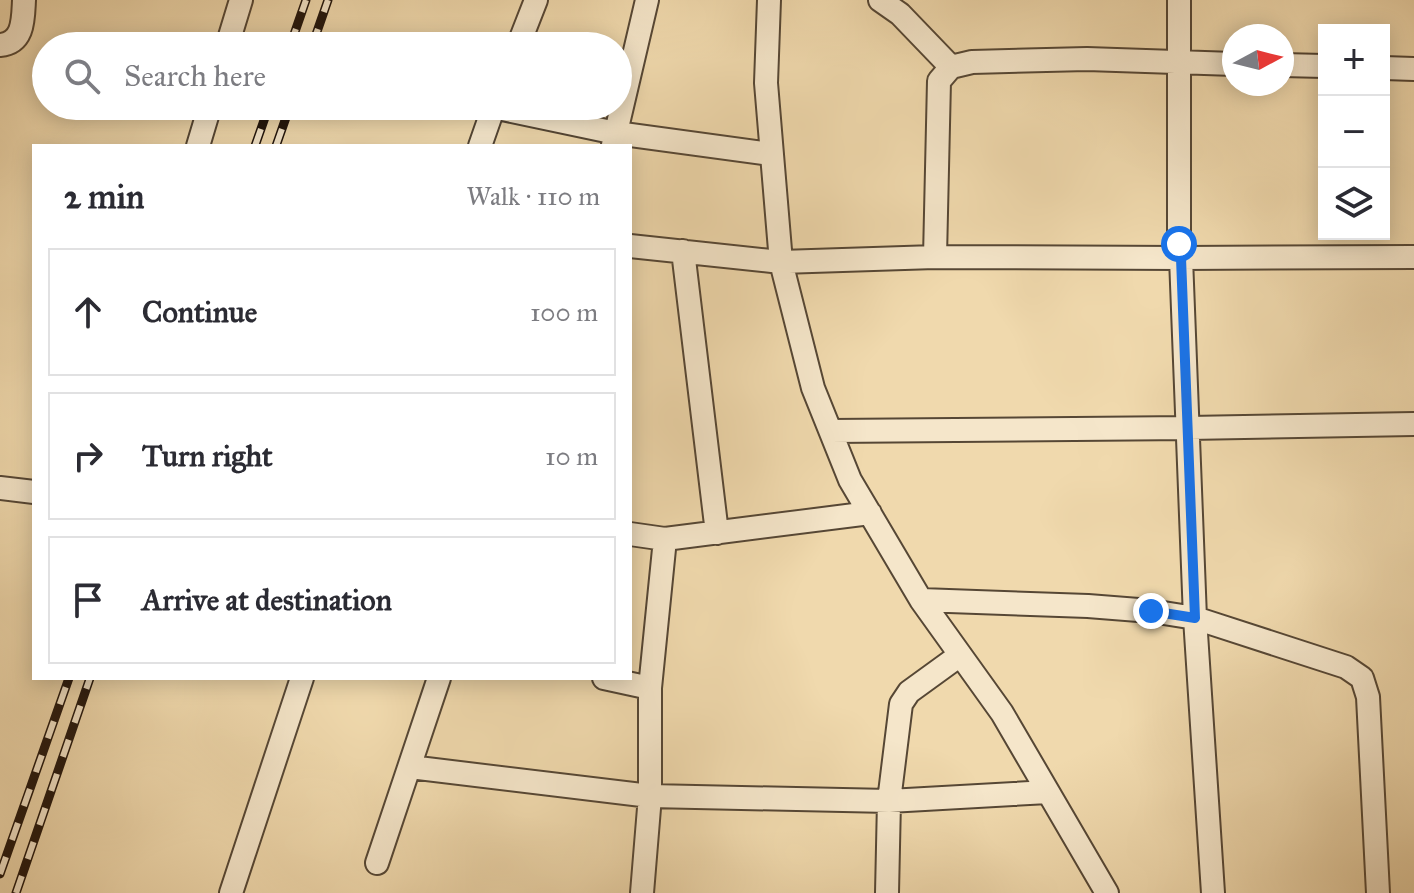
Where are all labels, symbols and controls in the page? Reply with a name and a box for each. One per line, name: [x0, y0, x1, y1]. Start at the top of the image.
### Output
north arrow: [1222, 24, 1294, 96]
map controls: [1318, 24, 1390, 240]
button: +: [1318, 24, 1390, 96]
search box: [32, 32, 632, 120]
icon: search: [60, 54, 104, 98]
text: Search here: [124, 58, 266, 94]
button: −: [1318, 96, 1390, 168]
button: layers: [1318, 168, 1390, 240]
text: 2 min: [64, 176, 144, 217]
text: Walk · 110 m: [467, 180, 600, 212]
route start: [1161, 226, 1197, 262]
icon: ahead: [66, 290, 110, 334]
text: Continue: [142, 294, 257, 330]
text: 100 m: [530, 296, 598, 328]
icon: right: [66, 434, 110, 478]
text: Turn right: [142, 438, 273, 474]
text: 10 m: [545, 440, 598, 472]
icon: arrive: [66, 578, 110, 622]
text: Arrive at destination: [142, 582, 392, 618]
route end: [1133, 593, 1169, 629]

